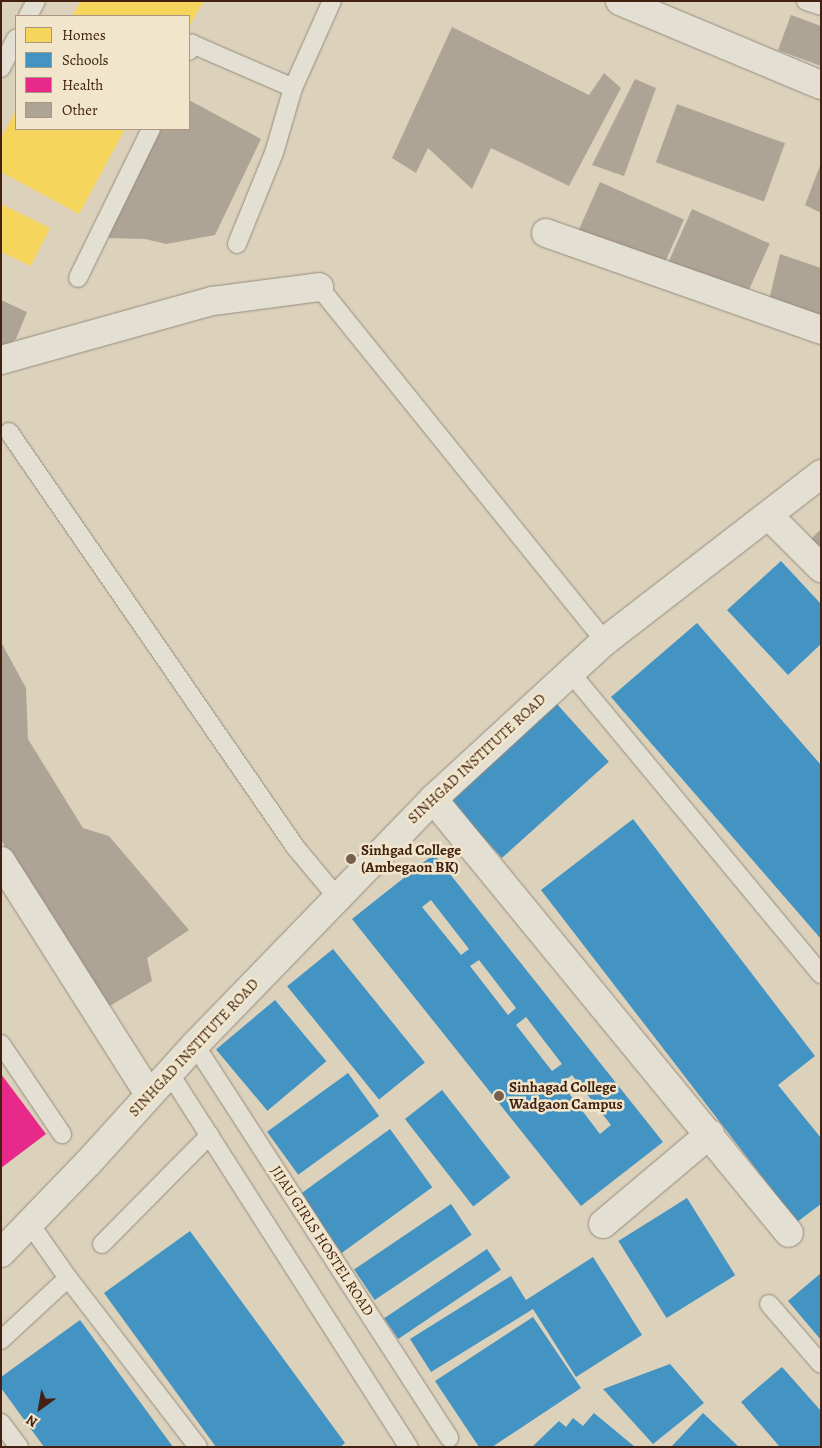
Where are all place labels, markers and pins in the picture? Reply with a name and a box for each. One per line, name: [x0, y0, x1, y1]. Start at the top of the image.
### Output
place label: Sinhgad College (Ambegaon BK): [361, 841, 461, 876]
marker: Sinhgad College (Ambegaon BK): [345, 853, 357, 865]
place label: Sinhagad College Wadgaon Campus: [509, 1078, 623, 1113]
marker: Sinhagad College Wadgaon Campus: [493, 1090, 505, 1102]

